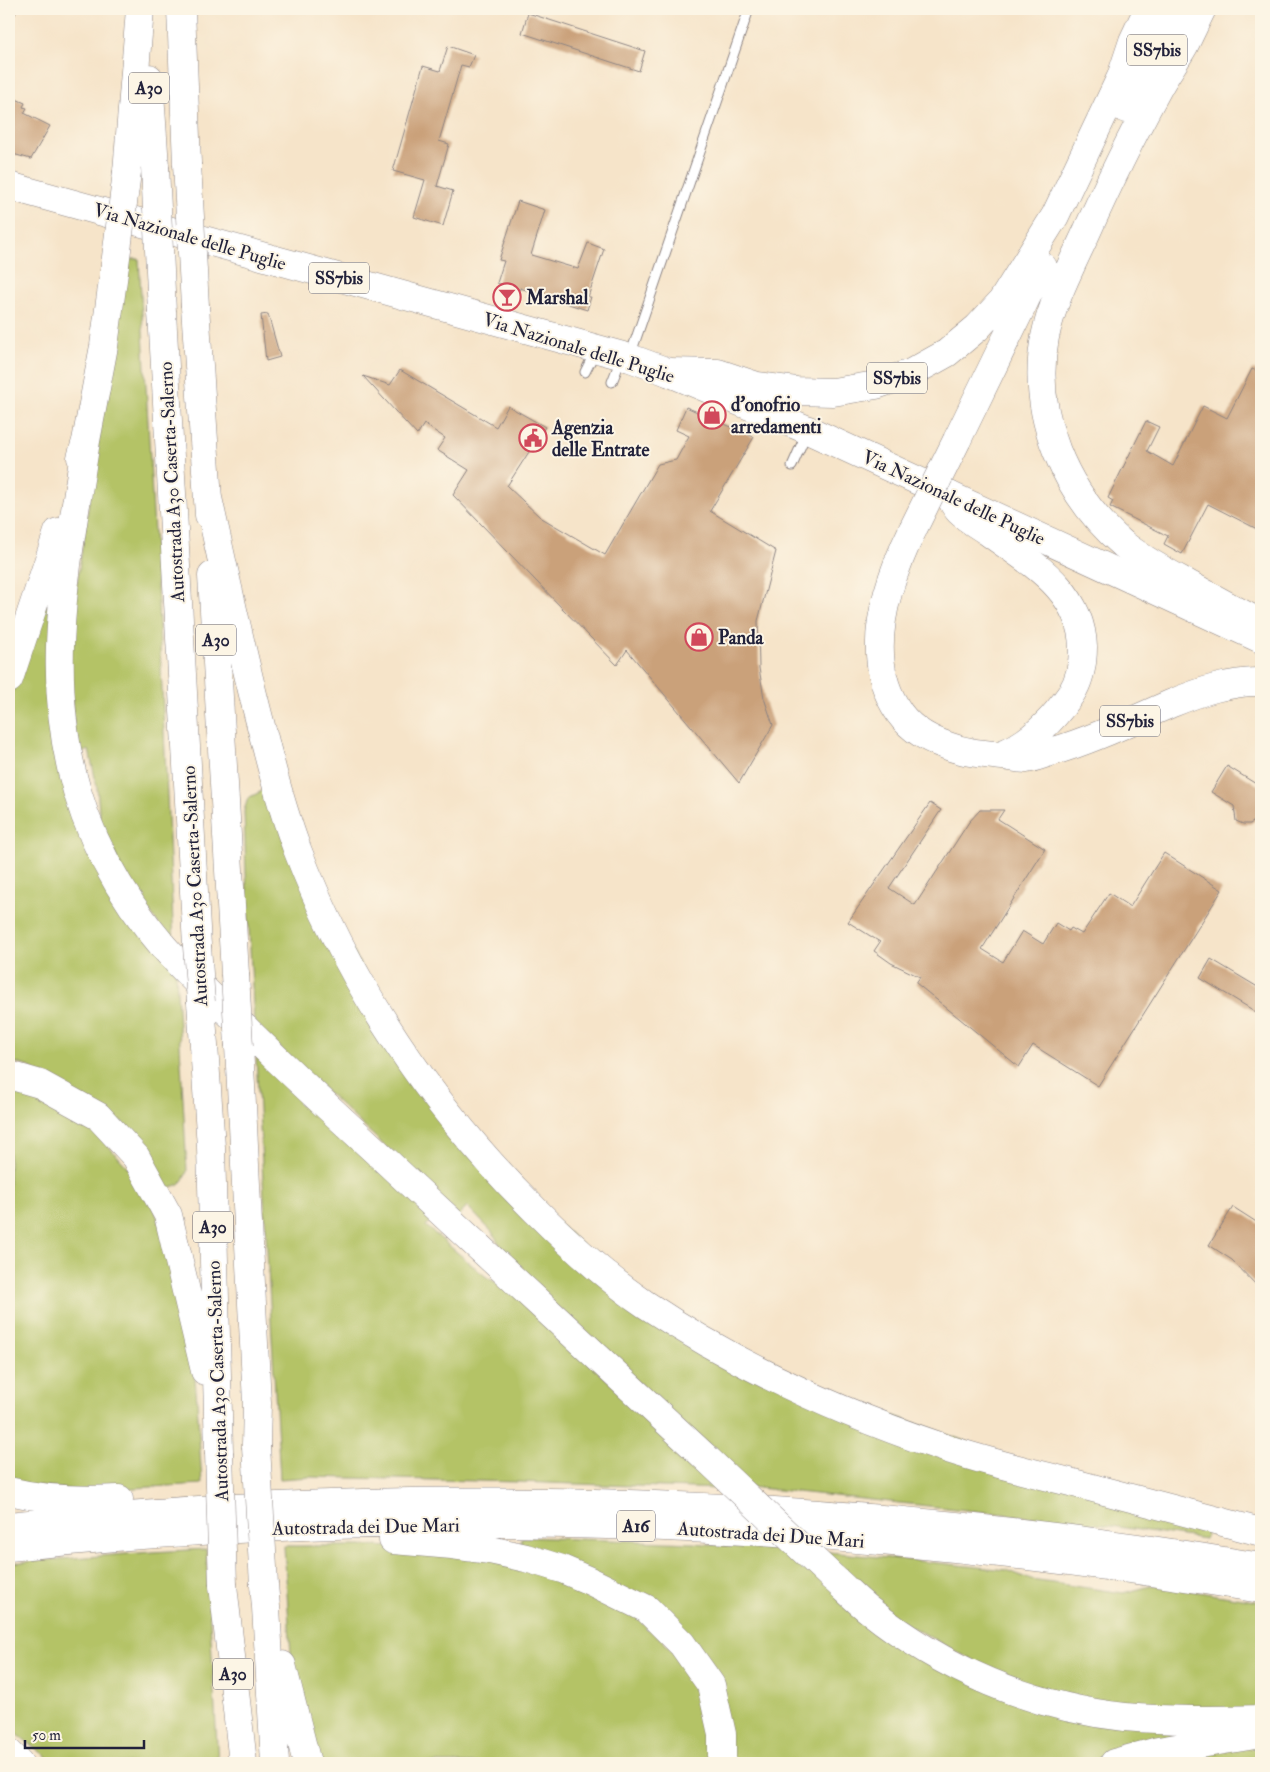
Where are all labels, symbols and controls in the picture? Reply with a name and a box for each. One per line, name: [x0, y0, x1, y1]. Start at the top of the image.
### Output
road number: SS7bis: [1127, 34, 1187, 66]
road number: A30: [129, 73, 169, 104]
street label: Via Nazionale delle Puglie: [91, 198, 289, 276]
road number: SS7bis: [309, 262, 369, 294]
bar icon: Marshal: [492, 282, 522, 312]
place label: Marshal: [525, 286, 588, 310]
street label: Via Nazionale delle Puglie: [480, 307, 678, 389]
street label: Autostrada A30 Caserta-Salerno: [154, 361, 190, 604]
road number: SS7bis: [867, 362, 927, 393]
place label: d'onofrio arredamenti: [731, 393, 822, 439]
shop icon: d'onofrio arredamenti: [697, 400, 727, 430]
place label: Agenzia delle Entrate: [551, 416, 649, 462]
public building icon: Agenzia delle Entrate: [518, 423, 548, 453]
street label: Via Nazionale delle Puglie: [858, 445, 1049, 551]
shop icon: Panda: [684, 622, 714, 652]
road number: A30: [196, 624, 236, 656]
place label: Panda: [718, 626, 765, 650]
road number: SS7bis: [1100, 706, 1160, 736]
street label: Autostrada A30 Caserta-Salerno: [177, 765, 213, 1008]
road number: A30: [193, 1212, 233, 1242]
street label: Autostrada A30 Caserta-Salerno: [202, 1260, 234, 1503]
road number: A16: [617, 1510, 655, 1542]
street label: Autostrada dei Due Mari: [271, 1513, 460, 1541]
street label: Autostrada dei Due Mari: [676, 1516, 865, 1554]
road number: A30: [213, 1658, 253, 1690]
scale bar: [25, 1717, 144, 1749]
text: 50 m: [32, 1726, 61, 1745]

